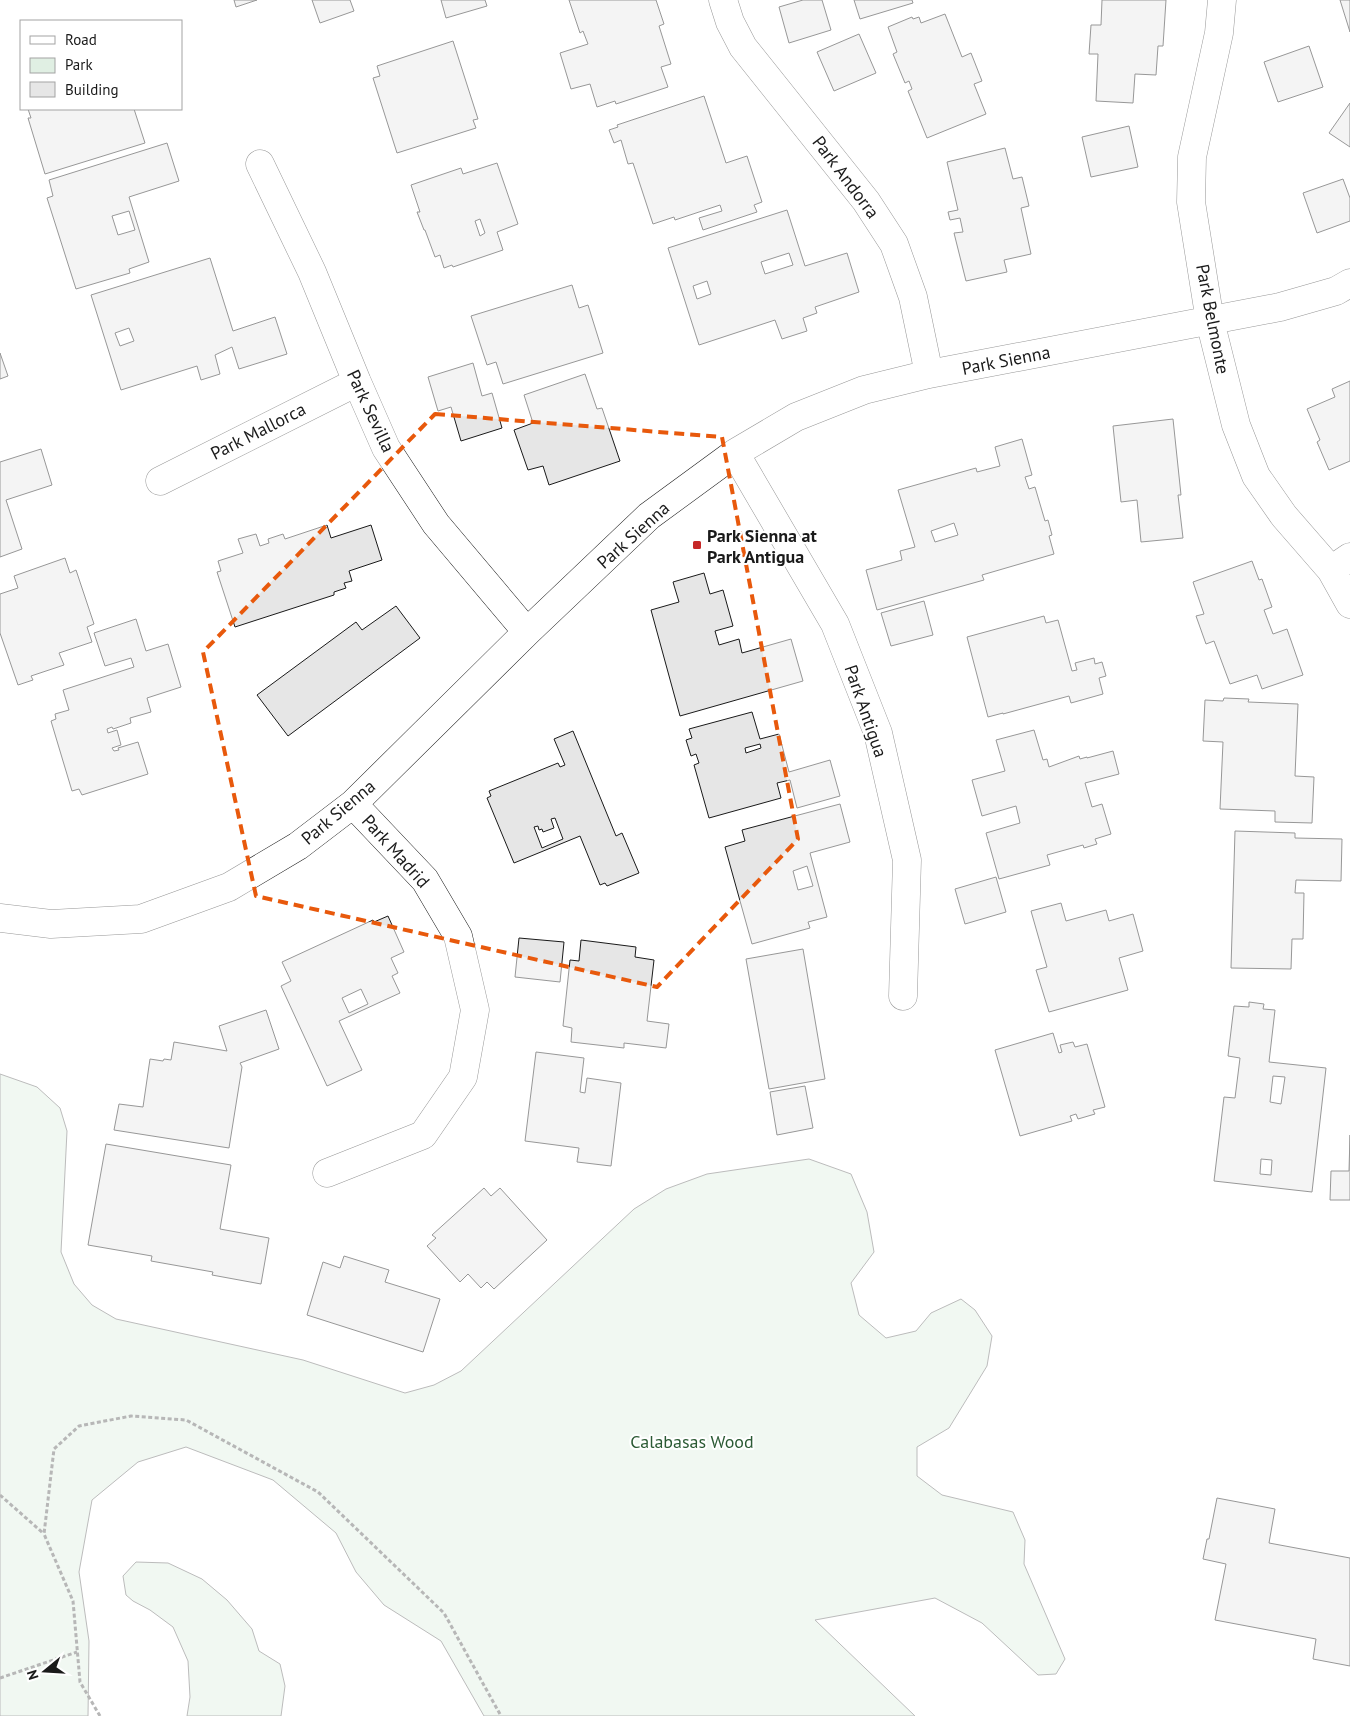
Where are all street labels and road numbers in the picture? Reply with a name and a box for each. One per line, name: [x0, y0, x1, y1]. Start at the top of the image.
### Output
street label: Park Andorra: [807, 131, 885, 223]
street label: Park Belmonte: [1191, 262, 1235, 376]
street label: Park Sienna: [960, 340, 1052, 380]
street label: Park Sevilla: [342, 366, 400, 456]
street label: Park Mallorca: [207, 397, 309, 465]
street label: Park Sienna: [592, 497, 674, 573]
street label: Park Antigua: [839, 662, 893, 760]
street label: Park Sienna: [296, 774, 380, 850]
street label: Park Madrid: [357, 810, 435, 892]

